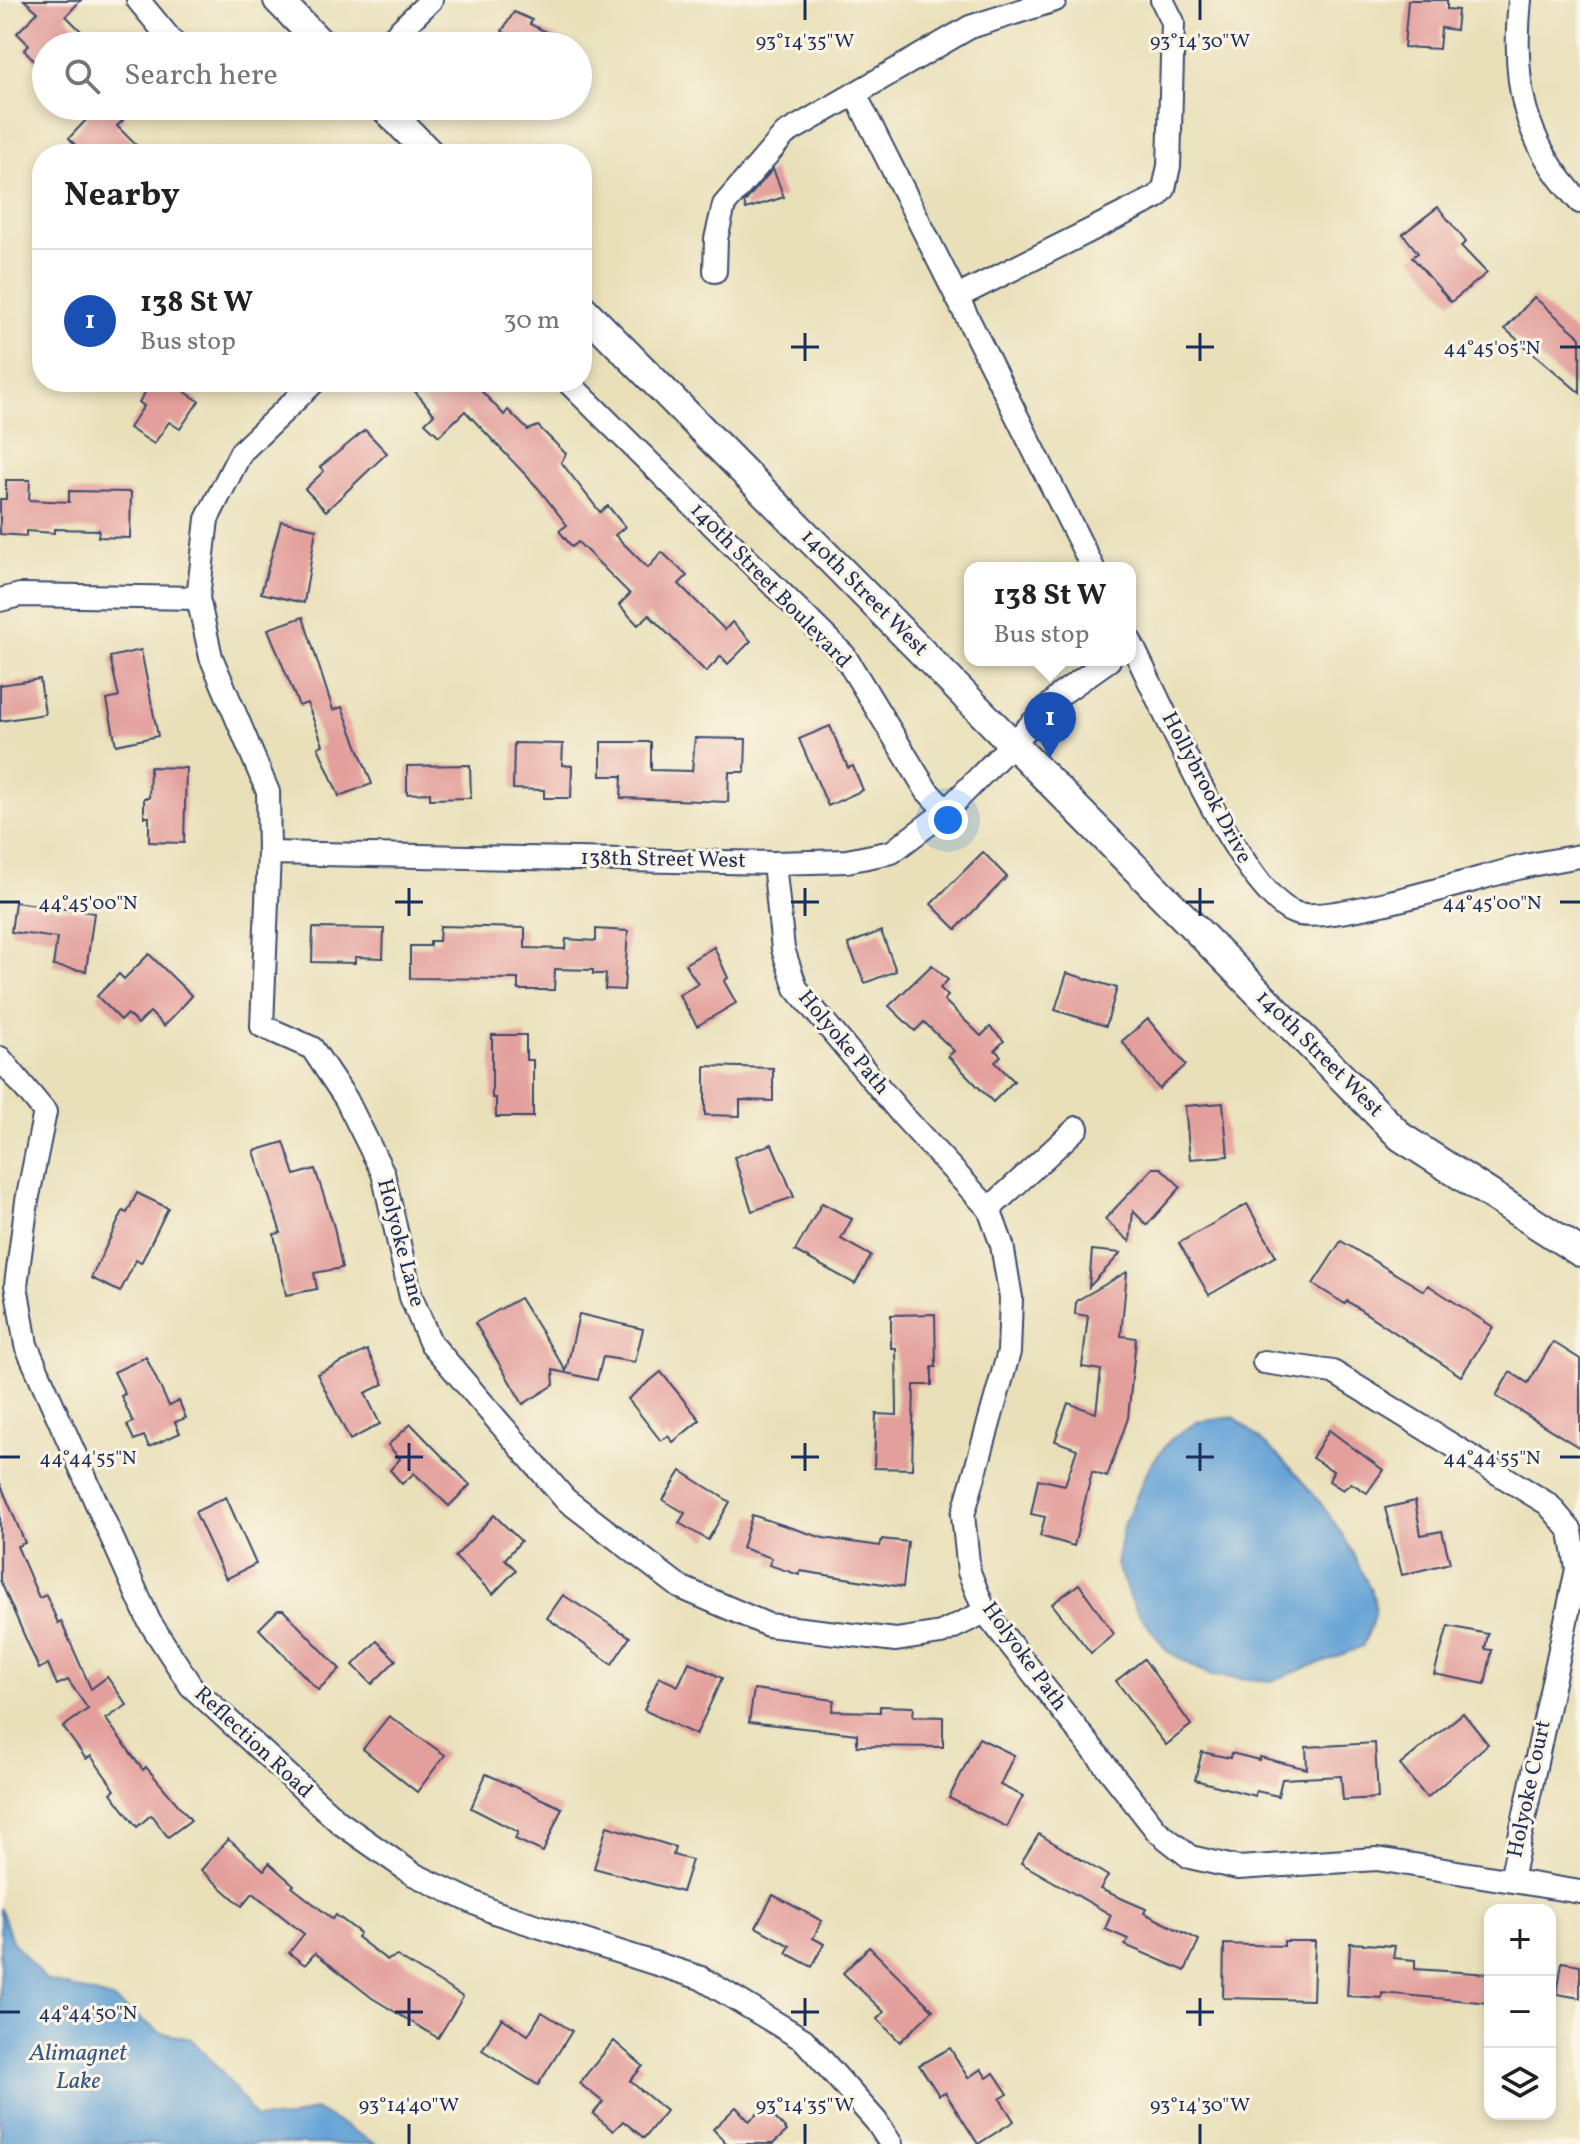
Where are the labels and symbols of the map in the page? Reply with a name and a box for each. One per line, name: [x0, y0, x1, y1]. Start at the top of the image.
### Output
text: 93°14'35"W: [756, 28, 854, 56]
text: 93°14'30"W: [1150, 28, 1250, 56]
text: 44°45'05"N: [1444, 335, 1541, 363]
street label: 140th Street Boulevard: [682, 496, 858, 676]
street label: 140th Street West: [793, 522, 935, 664]
pin: 1: [1024, 692, 1076, 758]
street label: Hollybrook Drive: [1153, 707, 1259, 869]
your location: [928, 800, 968, 840]
street label: 138th Street West: [580, 843, 746, 877]
text: 44°45'00"N: [38, 890, 138, 918]
text: 44°45'00"N: [1442, 890, 1542, 918]
street label: 140th Street West: [1248, 983, 1390, 1125]
street label: Holyoke Path: [790, 984, 896, 1102]
street label: Holyoke Lane: [368, 1176, 432, 1310]
text: 44°44'55"N: [39, 1445, 137, 1473]
text: 44°44'55"N: [1443, 1445, 1541, 1473]
street label: Holyoke Path: [974, 1596, 1074, 1718]
street label: Reflection Road: [187, 1680, 319, 1806]
street label: Holyoke Court: [1500, 1717, 1560, 1861]
text: 44°44'50"N: [39, 2000, 138, 2028]
water label: Alimagnet Lake: [28, 2037, 128, 2099]
text: 93°14'40"W: [359, 2092, 459, 2120]
text: 93°14'35"W: [756, 2092, 854, 2120]
text: 93°14'30"W: [1150, 2092, 1250, 2120]

